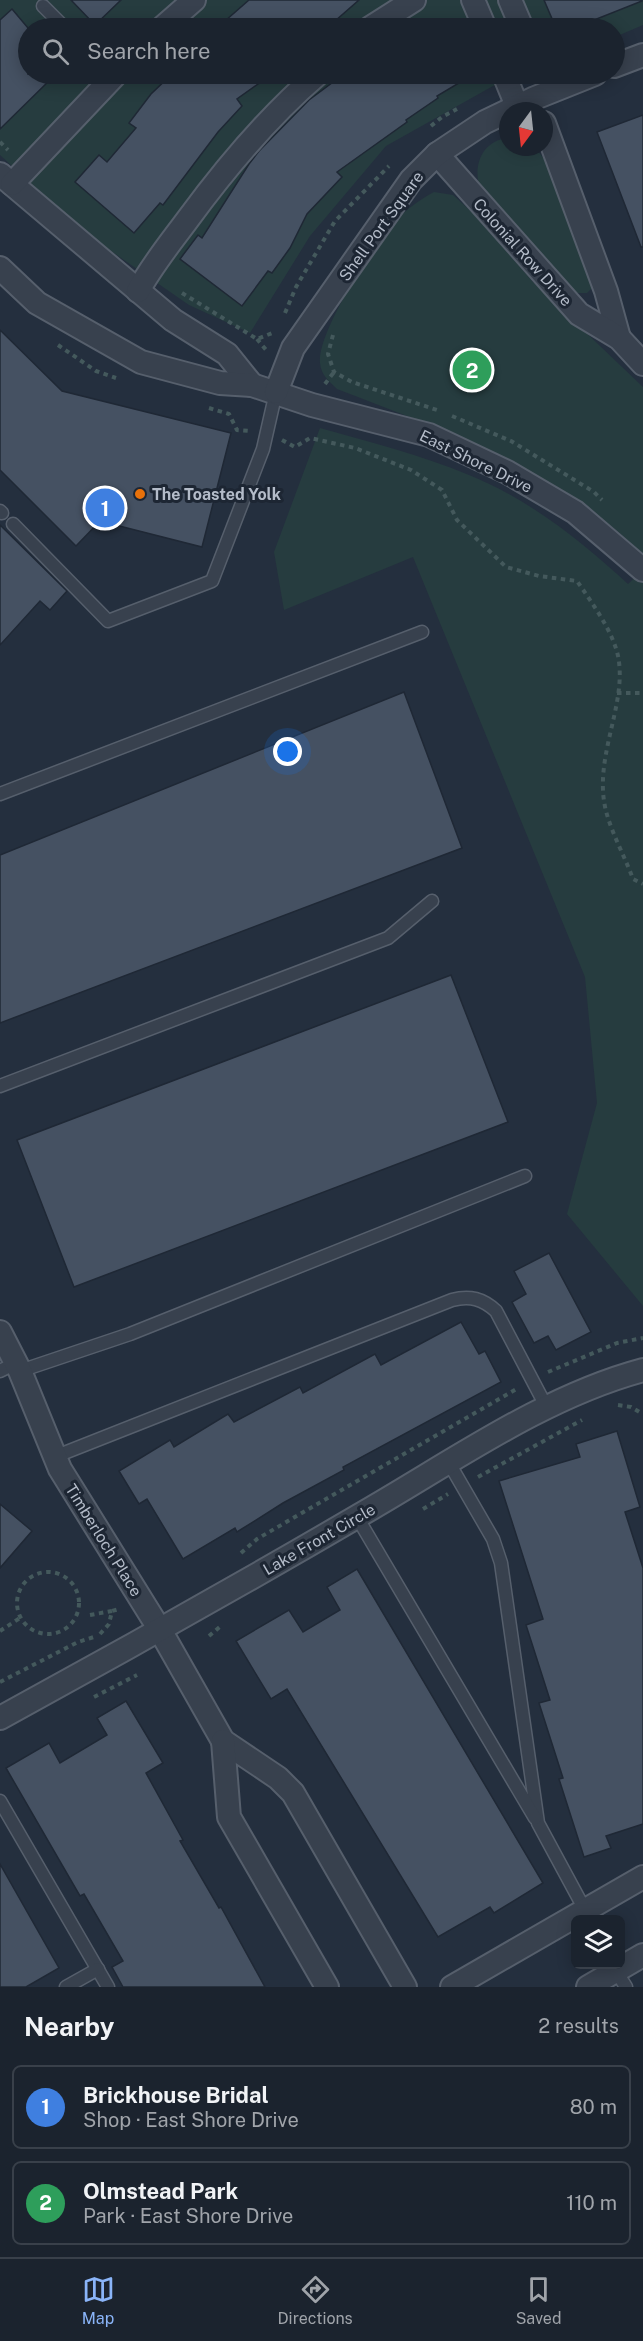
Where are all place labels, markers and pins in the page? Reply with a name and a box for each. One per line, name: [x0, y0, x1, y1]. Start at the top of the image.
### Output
pin: 2: [452, 348, 492, 392]
place label: The Toasted Yolk: [152, 485, 281, 504]
pin: 1: [86, 486, 124, 530]
marker: The Toasted Yolk: [133, 487, 147, 501]

